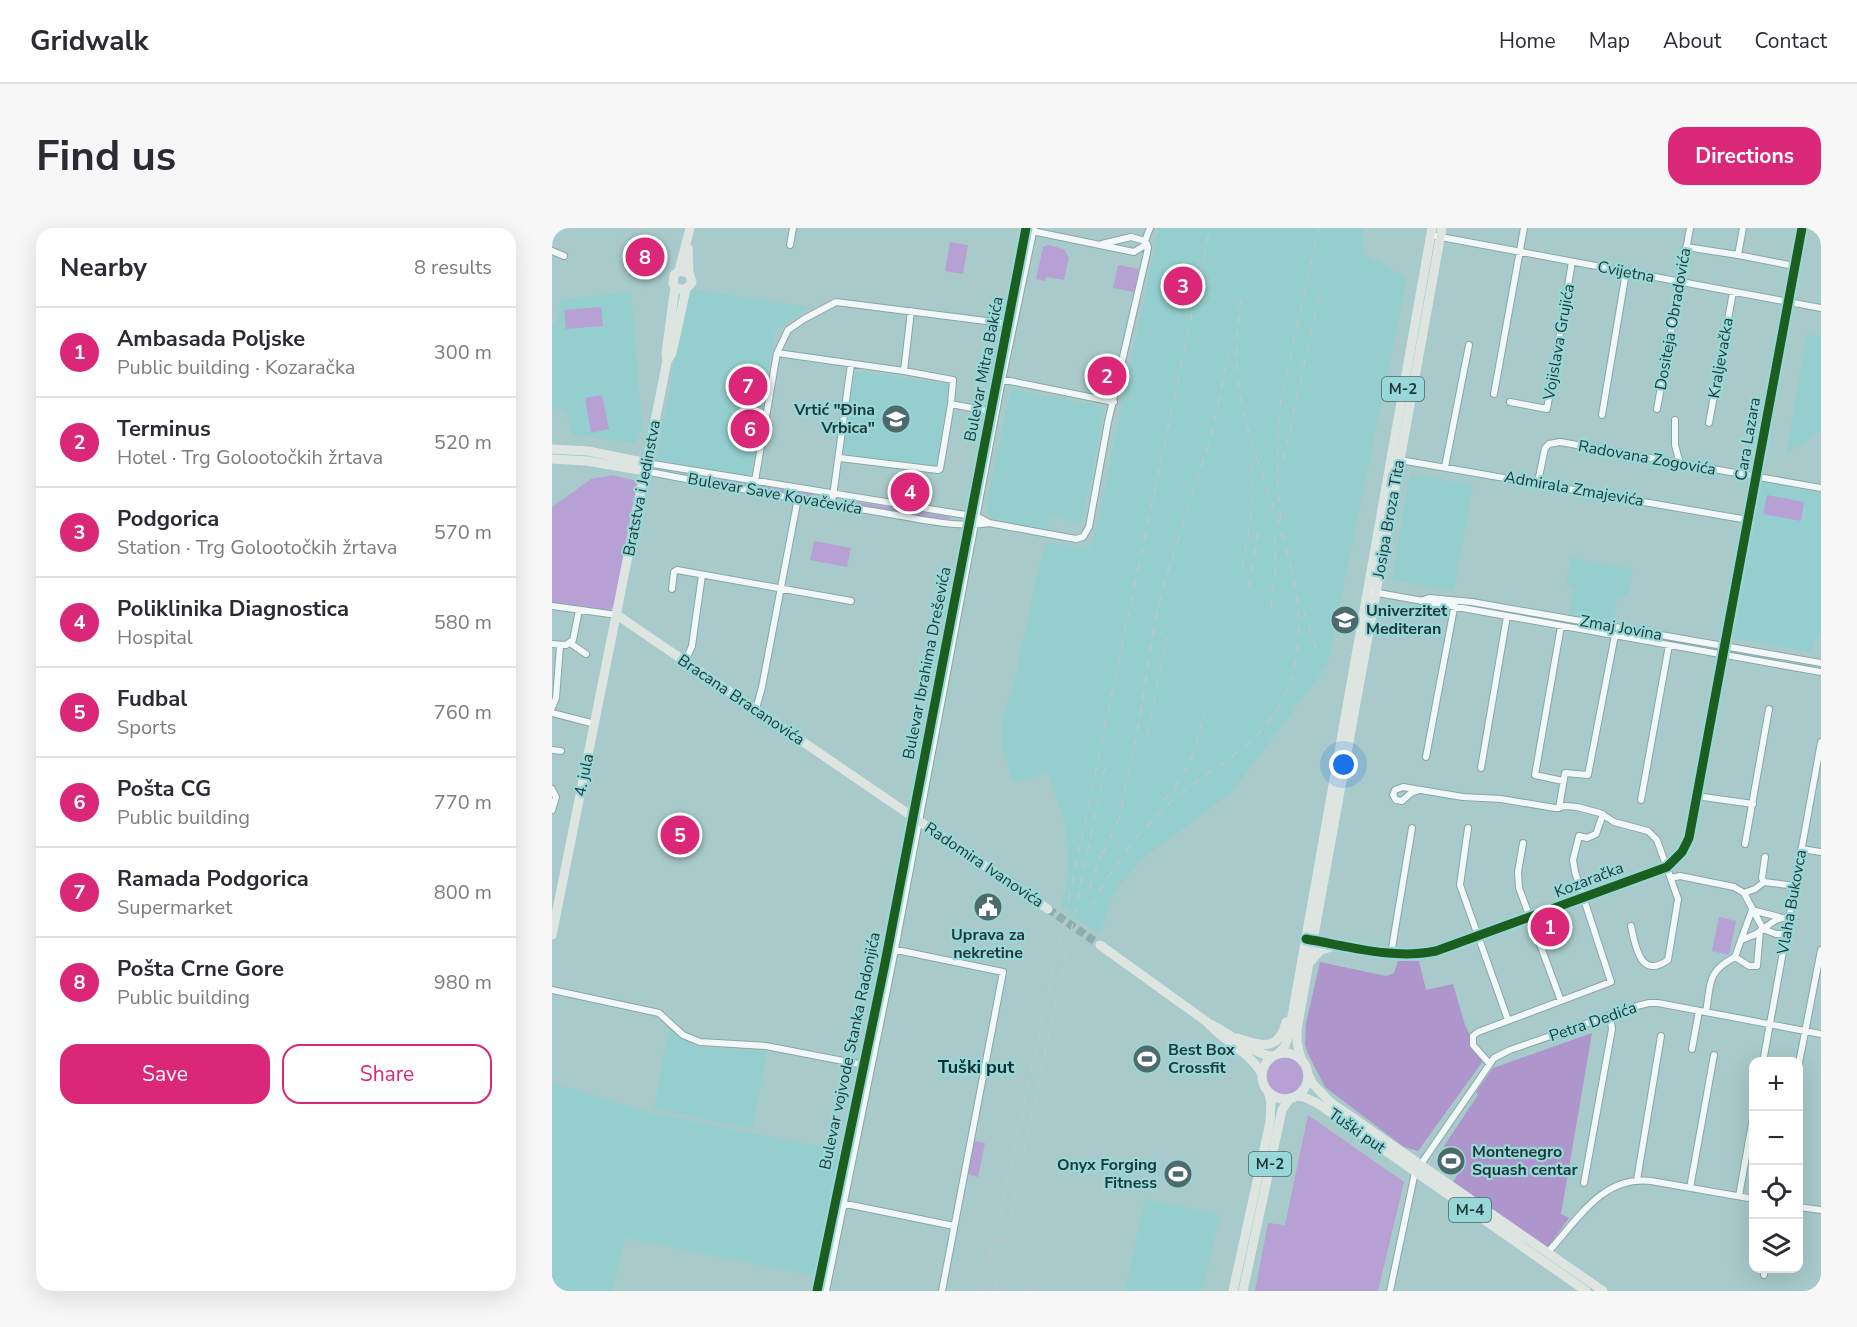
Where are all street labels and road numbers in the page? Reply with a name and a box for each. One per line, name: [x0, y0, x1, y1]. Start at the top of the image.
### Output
street label: Dositeja Obradovića: [1650, 246, 1696, 392]
street label: Cvijetna: [1596, 256, 1656, 288]
street label: Vojislava Grujića: [1538, 282, 1580, 403]
street label: Bulevar Mitra Bakića: [959, 295, 1009, 443]
street label: Kraljevačka: [1703, 316, 1739, 400]
road number: M-2: [1382, 377, 1424, 401]
street label: Cara Lazara: [1730, 396, 1766, 482]
street label: Bratstva i Jedinstva: [618, 418, 666, 558]
street label: Radovana Zogovića: [1576, 435, 1718, 481]
street label: Josipa Broza Tita: [1368, 458, 1410, 581]
street label: Admirala Zmajevića: [1502, 466, 1646, 512]
street label: Bulevar Save Kovačevića: [686, 468, 864, 520]
street label: Bulevar Ibrahima Dreševića: [898, 565, 956, 761]
street label: Zmaj Jovina: [1578, 610, 1664, 646]
street label: Bracana Bracanovića: [673, 649, 809, 751]
street label: 4. jula: [569, 752, 599, 798]
street label: Radomira Ivanovića: [920, 817, 1048, 913]
street label: Vlaha Bukovca: [1772, 848, 1812, 957]
street label: Kozaračka: [1551, 857, 1627, 903]
street label: Bulevar vojvode Stanka Radonjića: [814, 930, 886, 1172]
street label: Petra Dedića: [1546, 997, 1640, 1047]
street label: Tuški put: [1324, 1103, 1390, 1159]
road number: M-2: [1249, 1152, 1291, 1176]
road number: M-4: [1449, 1198, 1491, 1222]

